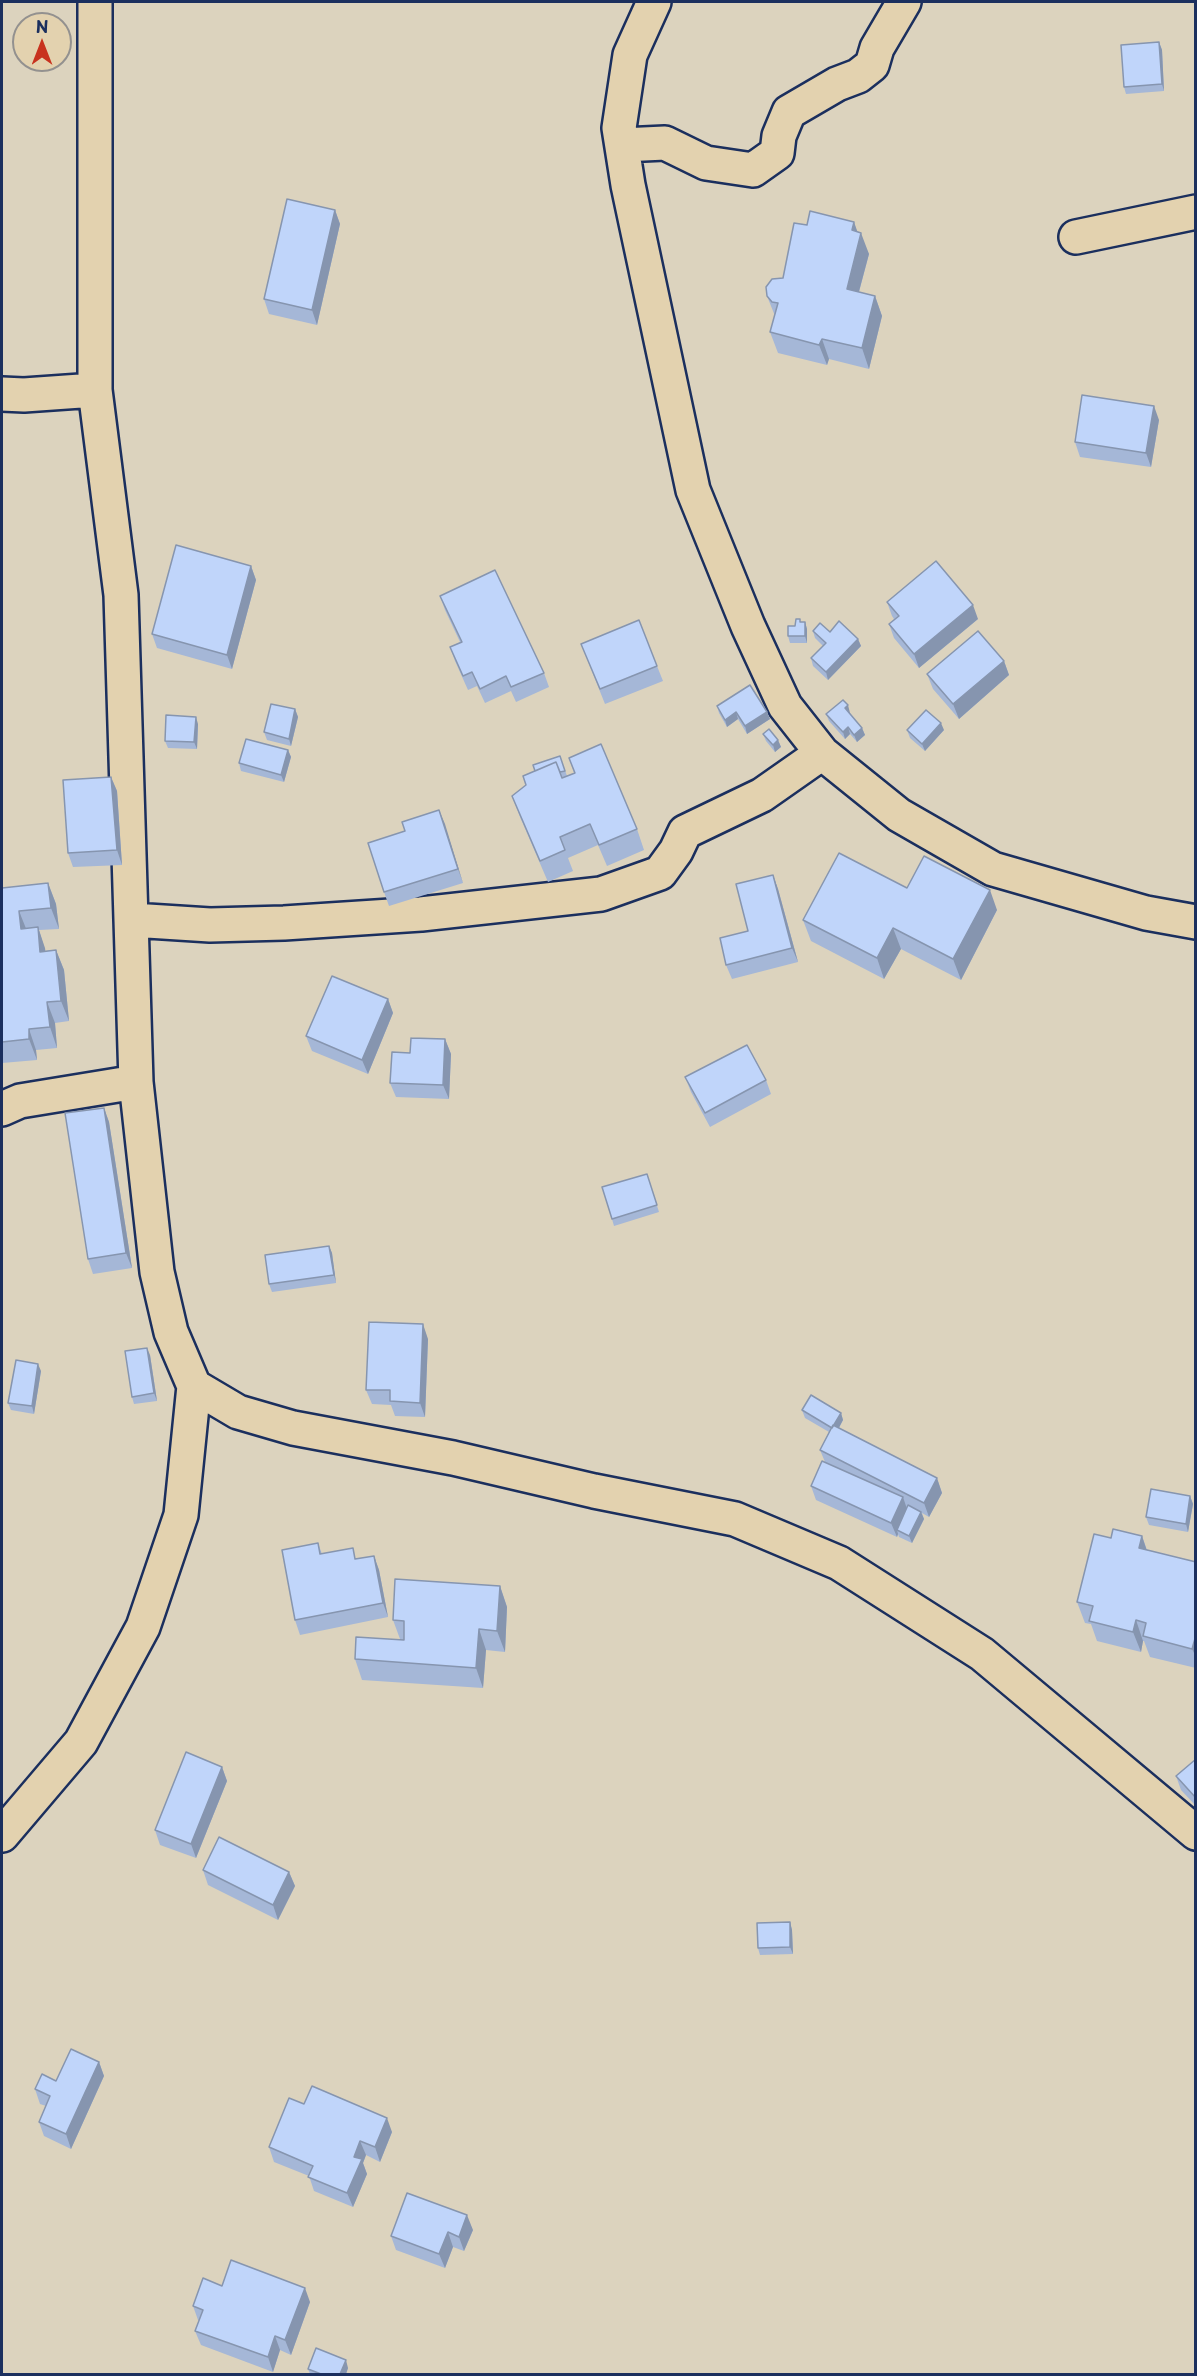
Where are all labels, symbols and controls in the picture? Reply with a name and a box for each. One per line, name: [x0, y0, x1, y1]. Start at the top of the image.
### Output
north arrow: [12, 12, 72, 72]
text: N: [36, 14, 48, 38]

